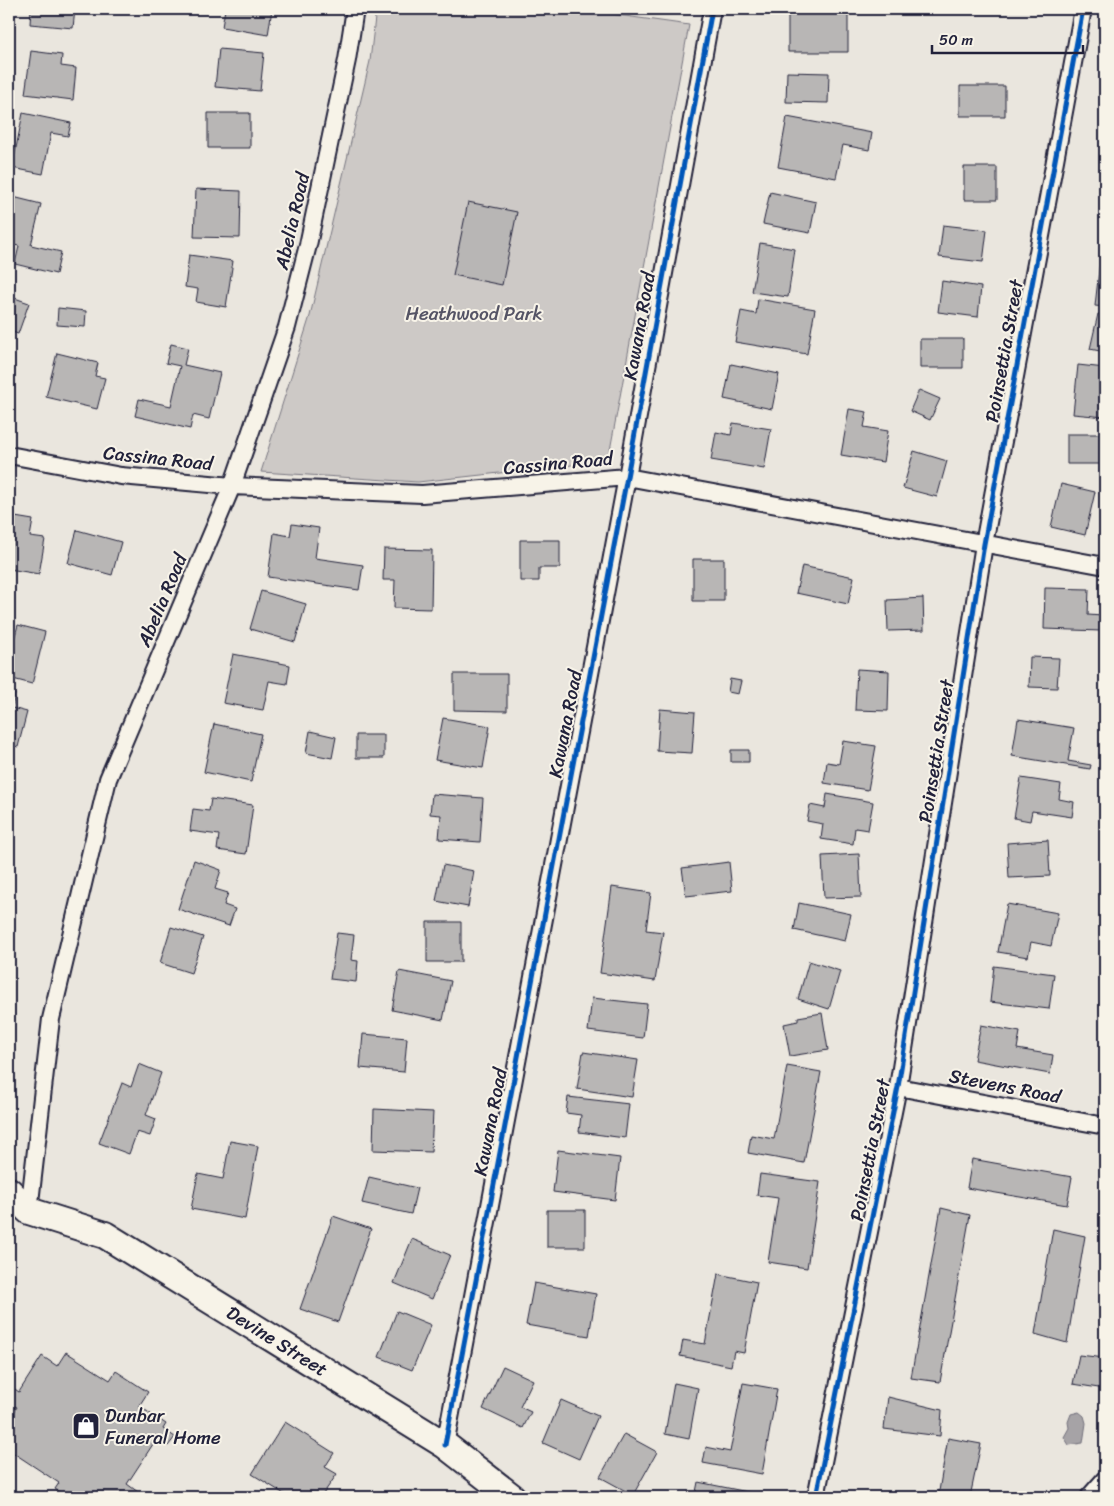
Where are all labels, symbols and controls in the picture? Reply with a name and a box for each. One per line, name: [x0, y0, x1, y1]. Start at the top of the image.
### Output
scale bar: [932, 22, 1083, 54]
text: 50 m: [939, 27, 974, 53]
street label: Abelia Road: [265, 167, 320, 274]
street label: Kawana Road: [613, 267, 665, 383]
street label: Poinsettia Street: [975, 276, 1033, 425]
park label: Heathwood Park: [405, 297, 543, 330]
street label: Cassina Road: [102, 436, 216, 480]
street label: Cassina Road: [502, 442, 616, 484]
street label: Abelia Road: [127, 546, 197, 653]
street label: Kawana Road: [538, 665, 592, 781]
street label: Poinsettia Street: [908, 676, 964, 825]
street label: Stevens Road: [946, 1059, 1065, 1113]
street label: Kawana Road: [463, 1063, 517, 1179]
street label: Poinsettia Street: [840, 1075, 900, 1224]
street label: Devine Street: [220, 1297, 334, 1385]
place label: Dunbar Funeral Home: [105, 1399, 221, 1454]
shop icon: Dunbar Funeral Home: [71, 1411, 101, 1441]

